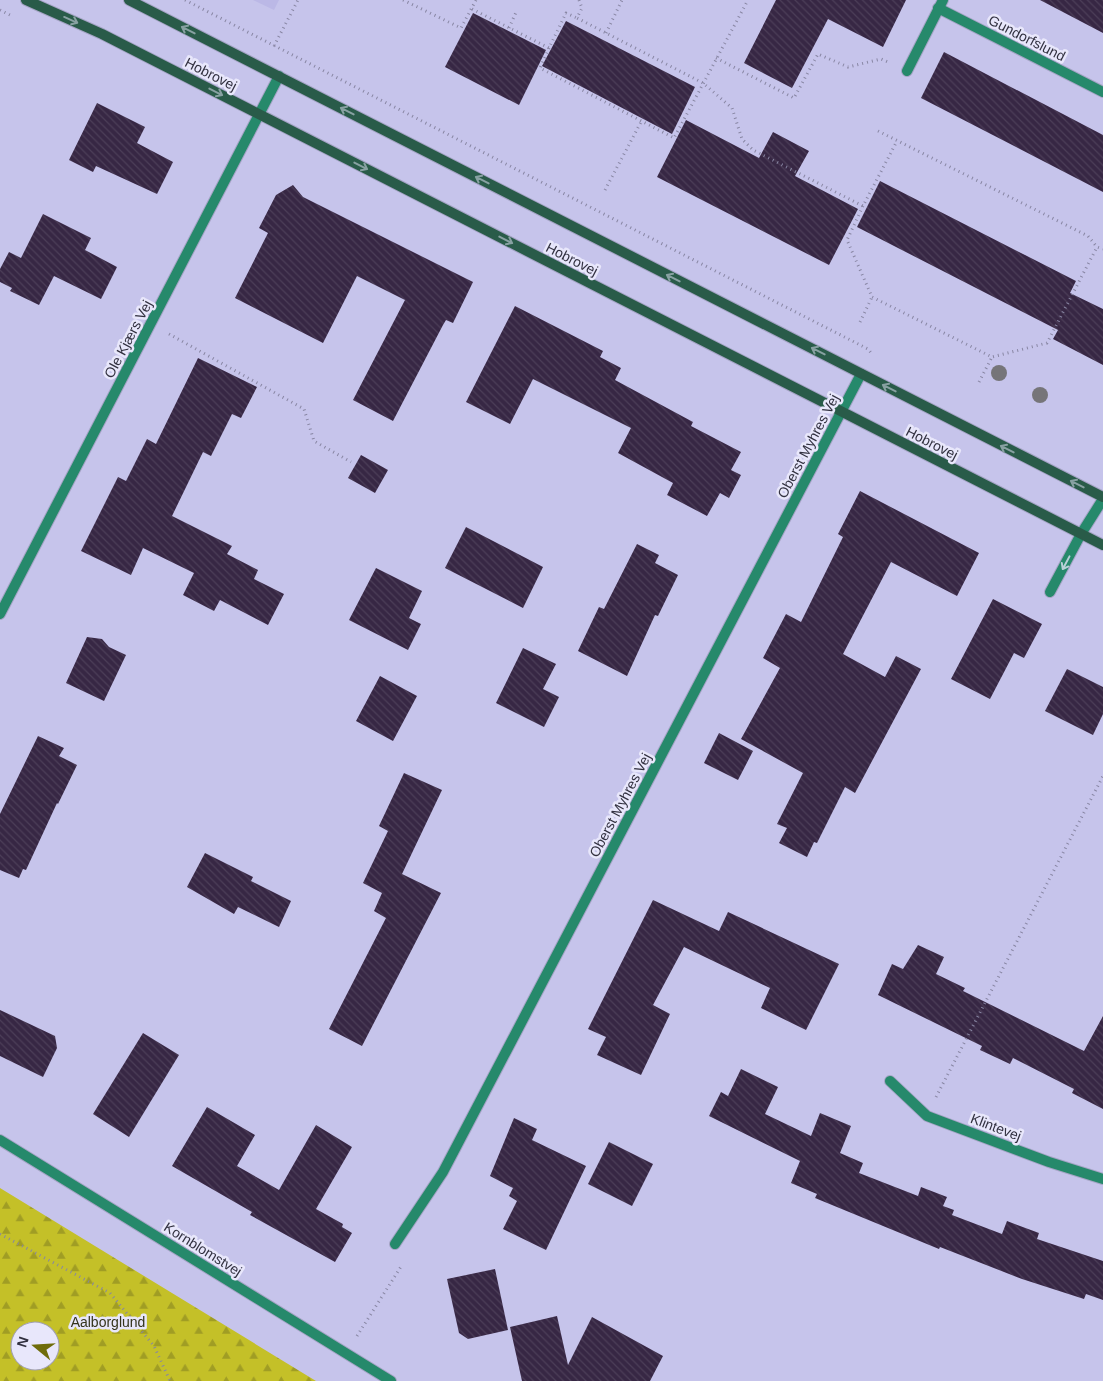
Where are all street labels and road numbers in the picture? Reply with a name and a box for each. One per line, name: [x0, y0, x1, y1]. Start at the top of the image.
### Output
street label: Gundorfslund: [986, 12, 1068, 64]
street label: Hobrovej: [182, 54, 240, 94]
street label: Hobrovej: [543, 239, 601, 279]
street label: Ole Kjærs Vej: [101, 297, 155, 381]
street label: Oberst Myhres Vej: [774, 391, 842, 501]
street label: Hobrovej: [903, 423, 961, 463]
street label: Oberst Myhres Vej: [586, 750, 654, 860]
street label: Klintevej: [968, 1110, 1024, 1144]
street label: Kornblomstvej: [161, 1219, 245, 1279]

